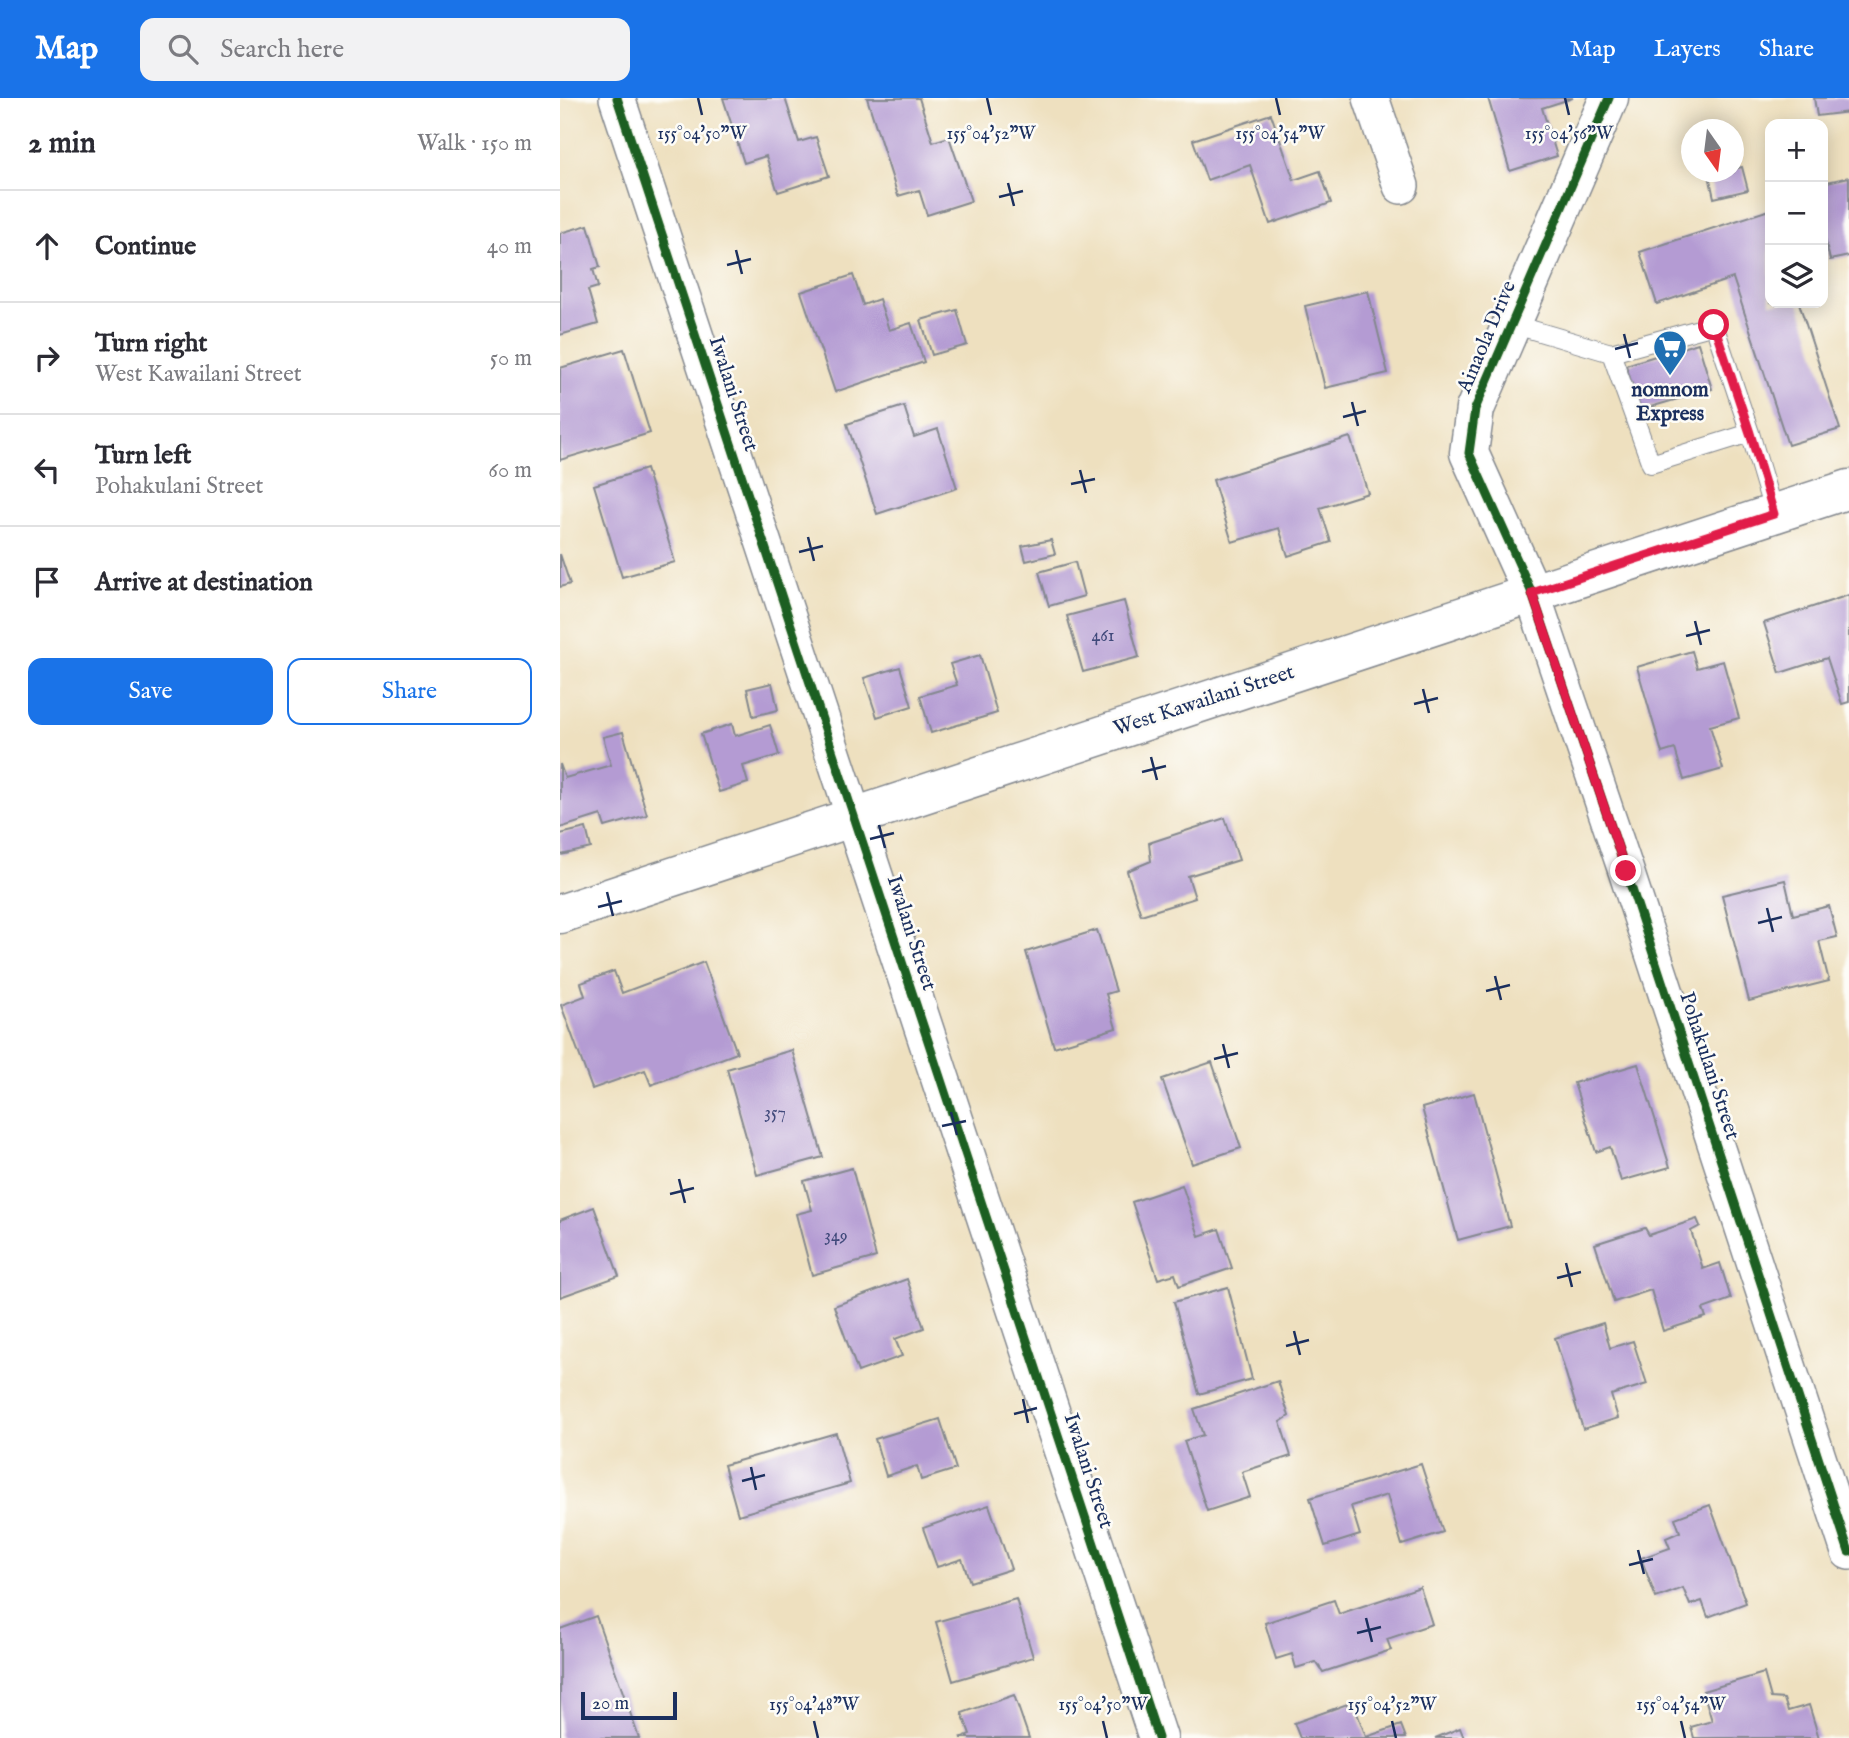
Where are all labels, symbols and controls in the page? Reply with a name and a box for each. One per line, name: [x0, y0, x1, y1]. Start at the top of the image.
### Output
search box: [140, 18, 630, 81]
text: Map: [35, 28, 98, 70]
icon: search: [164, 30, 202, 68]
text: Search here: [220, 33, 344, 66]
text: Map: [1570, 34, 1616, 65]
text: Layers: [1654, 34, 1721, 65]
text: Share: [1759, 34, 1814, 65]
north arrow: [1681, 119, 1744, 182]
map controls: [1765, 119, 1828, 308]
button: +: [1765, 119, 1828, 182]
text: 155°04'50"W: [657, 123, 748, 146]
text: 155°04'52"W: [946, 123, 1036, 146]
text: 155°04'54"W: [1235, 123, 1326, 146]
text: 155°04'56"W: [1525, 123, 1614, 146]
text: 2 min: [28, 125, 96, 163]
text: Walk · 150 m: [417, 129, 532, 158]
button: −: [1765, 182, 1828, 245]
icon: ahead: [28, 227, 66, 265]
text: Continue: [95, 230, 196, 263]
text: 40 m: [487, 232, 532, 261]
button: layers: [1765, 245, 1828, 308]
street label: Ainaola Drive: [1451, 276, 1523, 398]
route start: [1698, 309, 1729, 340]
text: Turn right: [95, 327, 208, 360]
supermarket icon: nomnom Express: [1651, 328, 1689, 377]
street label: Iwalani Street: [702, 333, 764, 455]
icon: right: [28, 339, 66, 377]
text: 50 m: [490, 344, 532, 373]
text: West Kawailani Street: [95, 360, 302, 389]
place label: nomnom Express: [1631, 377, 1710, 428]
text: Turn left: [95, 439, 192, 472]
icon: left: [28, 451, 66, 489]
text: 60 m: [488, 456, 532, 485]
text: Pohakulani Street: [95, 472, 263, 501]
icon: arrive: [28, 563, 66, 601]
text: Arrive at destination: [95, 566, 313, 599]
house number: 461: [1091, 625, 1115, 648]
button: Save: [28, 658, 273, 725]
button: Share: [287, 658, 532, 725]
street label: West Kawailani Street: [1110, 659, 1298, 743]
route end: [1610, 855, 1641, 886]
street label: Iwalani Street: [880, 872, 942, 994]
street label: Pohakulani Street: [1672, 989, 1746, 1143]
house number: 357: [764, 1102, 786, 1125]
house number: 349: [824, 1225, 848, 1248]
street label: Iwalani Street: [1057, 1410, 1119, 1532]
scale bar: [581, 1689, 677, 1721]
text: 20 m: [592, 1692, 629, 1716]
text: 155°04'48"W: [769, 1694, 860, 1717]
text: 155°04'50"W: [1058, 1694, 1149, 1717]
text: 155°04'52"W: [1347, 1694, 1437, 1717]
text: 155°04'54"W: [1636, 1694, 1727, 1717]

